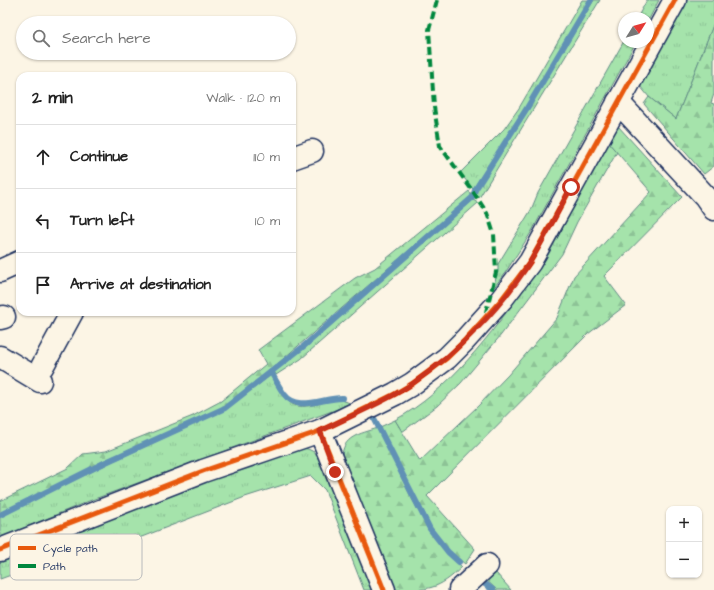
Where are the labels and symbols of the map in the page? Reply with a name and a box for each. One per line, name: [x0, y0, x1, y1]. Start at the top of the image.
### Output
north arrow: [618, 12, 654, 48]
route start: [562, 178, 580, 196]
route end: [326, 463, 344, 481]
legend: [10, 534, 142, 580]
text: Cycle path: [43, 541, 98, 557]
text: Path: [43, 559, 66, 574]

